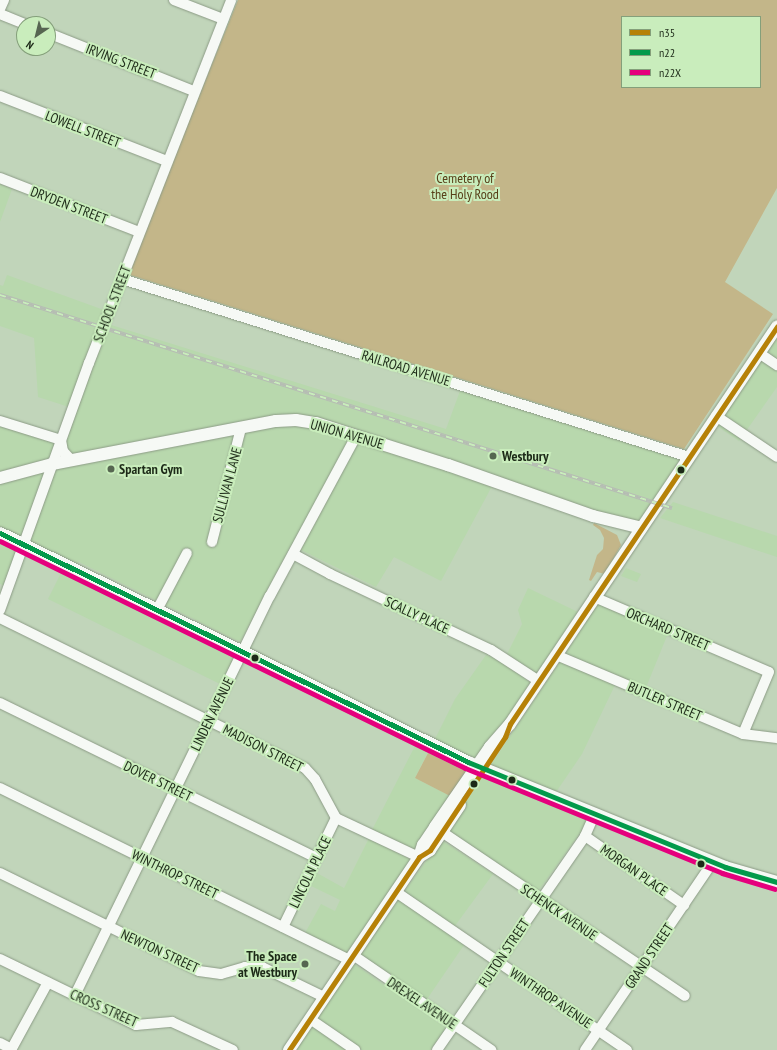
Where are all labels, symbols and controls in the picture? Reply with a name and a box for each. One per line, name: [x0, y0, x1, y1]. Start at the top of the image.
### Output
north arrow: [16, 16, 56, 56]
legend: [621, 16, 761, 88]
text: n35: [659, 25, 675, 40]
text: N: [23, 38, 36, 52]
street label: IRVING STREET: [84, 40, 158, 82]
text: n22: [659, 45, 675, 60]
text: n22X: [659, 65, 681, 80]
street label: LOWELL STREET: [43, 107, 123, 151]
park label: Cemetery of the Holy Rood: [431, 170, 499, 202]
street label: DRYDEN STREET: [28, 183, 110, 227]
street label: SCHOOL STREET: [90, 263, 134, 345]
street label: RAILROAD AVENUE: [359, 346, 453, 390]
street label: UNION AVENUE: [308, 415, 386, 453]
street label: SULLIVAN LANE: [209, 446, 245, 524]
place label: Westbury: [502, 448, 549, 464]
marker: Westbury: [487, 450, 499, 462]
place label: Spartan Gym: [119, 461, 183, 477]
marker: Spartan Gym: [106, 464, 116, 474]
unlabelled marker: [676, 465, 686, 475]
street label: SCALLY PLACE: [382, 593, 452, 637]
street label: ORCHARD STREET: [624, 604, 712, 654]
unlabelled marker: [250, 653, 260, 663]
street label: LINDEN AVENUE: [187, 674, 237, 754]
street label: BUTLER STREET: [625, 678, 705, 724]
street label: MADISON STREET: [220, 721, 306, 775]
street label: DOVER STREET: [121, 757, 195, 805]
unlabelled marker: [507, 775, 517, 785]
unlabelled marker: [469, 779, 479, 789]
street label: LINCOLN PLACE: [285, 833, 335, 911]
street label: MORGAN PLACE: [597, 841, 671, 899]
street label: WINTHROP STREET: [129, 846, 221, 902]
unlabelled marker: [696, 859, 706, 869]
street label: SCHENCK AVENUE: [517, 880, 601, 944]
street label: FULTON STREET: [475, 916, 533, 990]
street label: GRAND STREET: [621, 920, 677, 992]
street label: NEWTON STREET: [118, 926, 202, 976]
place label: The Space at Westbury: [238, 948, 297, 980]
marker: The Space at Westbury: [300, 959, 310, 969]
street label: WINTHROP AVENUE: [506, 964, 596, 1032]
street label: DREXEL AVENUE: [384, 973, 460, 1033]
street label: CROSS STREET: [67, 986, 141, 1030]

